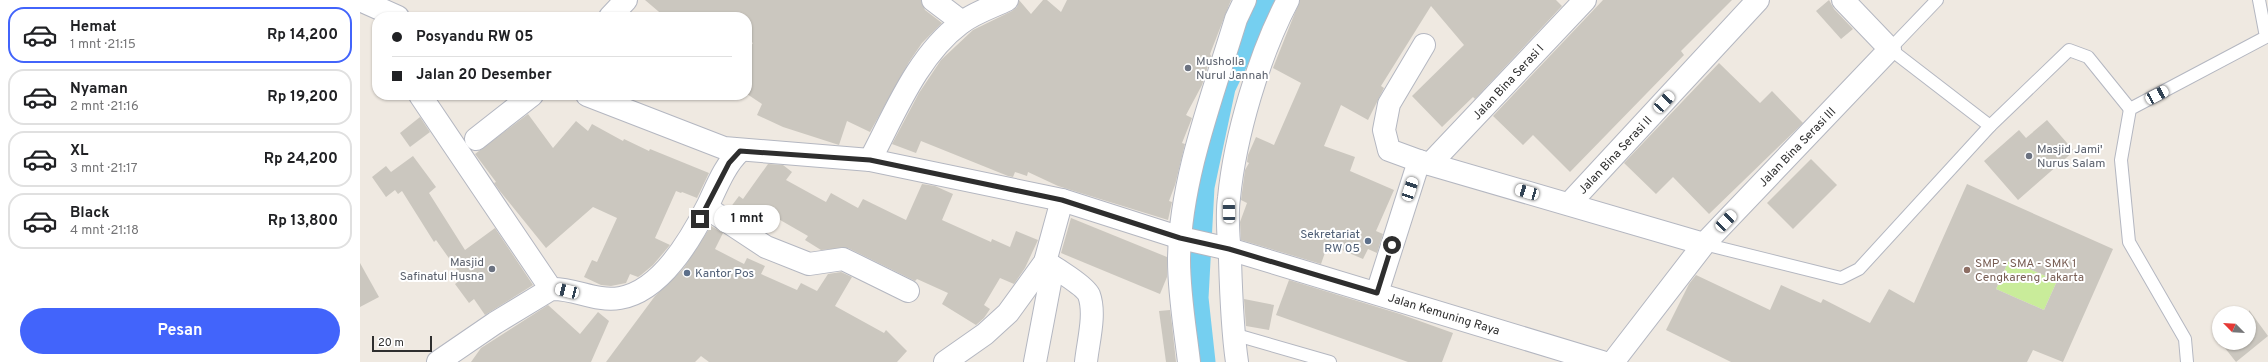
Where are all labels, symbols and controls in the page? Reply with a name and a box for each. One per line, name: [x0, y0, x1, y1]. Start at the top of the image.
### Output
icon: car: [22, 17, 58, 53]
text: Hemat: [70, 18, 116, 37]
text: Rp 14,200: [267, 26, 338, 45]
text: Posyandu RW 05: [416, 28, 534, 47]
text: 1 mnt · 21:15: [70, 37, 136, 53]
street label: Jalan Bina Serasi I: [1469, 41, 1548, 124]
place label: Musholla Nurul Jannah: [1196, 54, 1268, 84]
marker: Musholla Nurul Jannah: [1183, 63, 1193, 73]
text: Jalan 20 Desember: [416, 66, 552, 85]
icon: car: [22, 79, 58, 115]
text: Nyaman: [70, 80, 128, 99]
car: [2144, 84, 2170, 106]
text: Rp 19,200: [267, 88, 338, 107]
car: [1651, 89, 1677, 115]
text: 2 mnt · 21:16: [70, 99, 139, 115]
street label: Jalan Bina Serasi III: [1756, 104, 1840, 191]
street label: Jalan Bina Serasi II: [1575, 113, 1656, 198]
icon: car: [22, 141, 58, 177]
text: XL: [70, 142, 88, 161]
place label: Masjid Jami' Nurus Salam: [2037, 142, 2105, 172]
text: Rp 24,200: [264, 150, 338, 169]
marker: Masjid Jami' Nurus Salam: [2024, 151, 2034, 161]
text: 3 mnt · 21:17: [70, 161, 138, 177]
car: [1401, 176, 1419, 202]
car: [1514, 183, 1540, 201]
car: [1223, 199, 1235, 223]
icon: car: [22, 203, 58, 239]
text: Black: [70, 204, 110, 223]
callout: 1 mnt: [714, 205, 780, 233]
car: [1713, 208, 1739, 234]
route end: [691, 210, 709, 228]
text: 1 mnt: [731, 211, 763, 227]
text: Rp 13,800: [268, 212, 338, 231]
text: 4 mnt · 21:18: [70, 223, 139, 239]
place label: Sekretariat RW 05: [1300, 227, 1360, 257]
marker: Sekretariat RW 05: [1363, 236, 1373, 246]
route start: [1383, 236, 1401, 254]
place label: Masjid Safinatul Husna: [400, 255, 484, 285]
place label: SMP - SMA - SMK 1 Cengkareng Jakarta: [1975, 256, 2084, 286]
marker: Masjid Safinatul Husna: [487, 264, 497, 274]
marker: SMP - SMA - SMK 1 Cengkareng Jakarta: [1962, 265, 1972, 275]
place label: Kantor Pos: [695, 266, 754, 282]
marker: Kantor Pos: [682, 268, 692, 278]
car: [554, 282, 580, 300]
street label: Jalan Kemuning Raya: [1386, 290, 1502, 340]
north arrow: [2212, 306, 2256, 350]
map controls: [2212, 306, 2256, 350]
button: Pesan: [20, 308, 340, 354]
scale bar: [372, 334, 432, 353]
text: 20 m: [378, 336, 404, 350]

